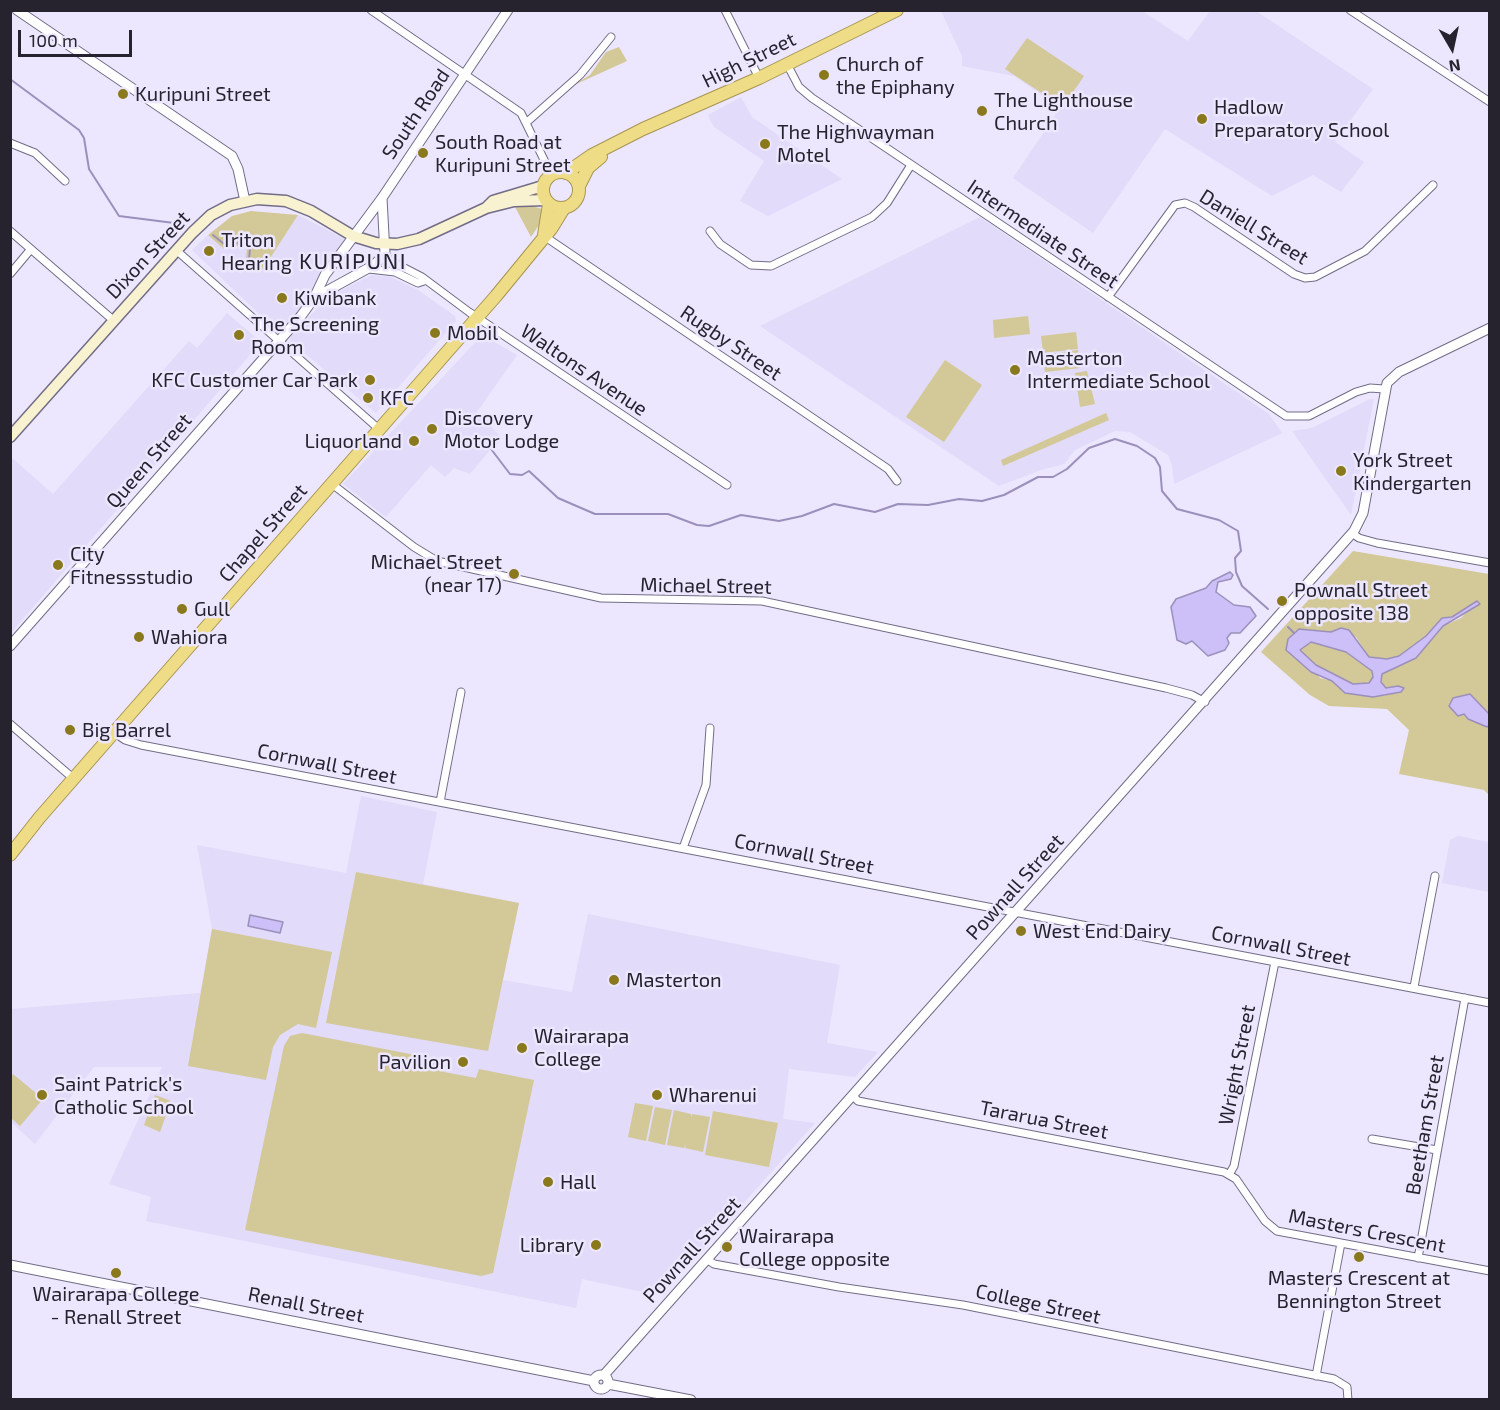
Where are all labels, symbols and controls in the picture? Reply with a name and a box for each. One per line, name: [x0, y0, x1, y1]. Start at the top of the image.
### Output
scale bar: [21, 18, 135, 56]
north arrow: [1422, 18, 1482, 78]
street label: High Street: [698, 27, 800, 93]
text: 100 m: [29, 29, 78, 51]
place label: Church of the Epiphany: [836, 52, 955, 99]
text: N: [1448, 56, 1462, 77]
street label: South Road: [377, 64, 455, 164]
marker: Church of the Epiphany: [817, 68, 831, 82]
place label: Kuripuni Street: [135, 82, 271, 106]
marker: Kuripuni Street: [116, 87, 130, 101]
place label: The Lighthouse Church: [994, 88, 1133, 135]
place label: Hadlow Preparatory School: [1214, 95, 1389, 142]
marker: The Lighthouse Church: [975, 104, 989, 118]
marker: Hadlow Preparatory School: [1195, 112, 1209, 126]
place label: The Highwayman Motel: [777, 120, 935, 167]
place label: South Road at Kuripuni Street: [435, 130, 571, 177]
marker: The Highwayman Motel: [758, 137, 772, 151]
marker: South Road at Kuripuni Street: [416, 146, 430, 160]
street label: Intermediate Street: [963, 174, 1123, 294]
street label: Daniell Street: [1195, 184, 1313, 270]
street label: Dixon Street: [101, 206, 195, 304]
place label: Triton Hearing: [221, 228, 292, 275]
marker: Triton Hearing: [202, 244, 216, 258]
district label: KURIPUNI: [299, 249, 407, 275]
place label: Kiwibank: [294, 286, 376, 310]
marker: Kiwibank: [275, 291, 289, 305]
street label: Rugby Street: [676, 300, 786, 386]
place label: The Screening Room: [251, 312, 379, 359]
street label: Waltons Avenue: [516, 319, 652, 421]
place label: Mobil: [447, 321, 498, 345]
marker: Mobil: [428, 326, 442, 340]
marker: The Screening Room: [232, 328, 246, 342]
place label: Masterton Intermediate School: [1027, 346, 1210, 393]
marker: Masterton Intermediate School: [1008, 363, 1022, 377]
place label: KFC Customer Car Park: [151, 368, 358, 392]
marker: KFC Customer Car Park: [363, 373, 377, 387]
place label: KFC: [380, 386, 414, 410]
marker: KFC: [361, 391, 375, 405]
place label: Discovery Motor Lodge: [444, 406, 559, 453]
street label: Queen Street: [101, 409, 197, 513]
marker: Discovery Motor Lodge: [425, 422, 439, 436]
place label: Liquorland: [305, 429, 402, 453]
marker: Liquorland: [407, 434, 421, 448]
place label: York Street Kindergarten: [1353, 448, 1472, 495]
marker: York Street Kindergarten: [1334, 464, 1348, 478]
street label: Chapel Street: [214, 479, 312, 587]
place label: City Fitnessstudio: [70, 542, 193, 589]
place label: Michael Street (near 17): [370, 550, 502, 597]
marker: City Fitnessstudio: [51, 558, 65, 572]
marker: Michael Street (near 17): [507, 567, 521, 581]
street label: Michael Street: [640, 573, 772, 599]
place label: Pownall Street opposite 138: [1294, 578, 1428, 625]
marker: Pownall Street opposite 138: [1275, 594, 1289, 608]
place label: Gull: [194, 597, 230, 621]
marker: Gull: [175, 602, 189, 616]
place label: Wahiora: [151, 625, 228, 649]
marker: Wahiora: [132, 630, 146, 644]
place label: Big Barrel: [82, 718, 171, 742]
marker: Big Barrel: [63, 723, 77, 737]
street label: Cornwall Street: [255, 739, 399, 789]
street label: Cornwall Street: [732, 829, 876, 879]
street label: Pownall Street: [961, 829, 1069, 945]
place label: West End Dairy: [1033, 919, 1171, 943]
street label: Cornwall Street: [1209, 921, 1353, 971]
marker: West End Dairy: [1014, 924, 1028, 938]
place label: Masterton: [626, 968, 722, 992]
marker: Masterton: [607, 973, 621, 987]
street label: Wright Street: [1214, 1003, 1260, 1127]
place label: Wairarapa College: [534, 1024, 629, 1071]
marker: Wairarapa College: [515, 1041, 529, 1055]
place label: Pavilion: [379, 1050, 451, 1074]
street label: Beetham Street: [1401, 1053, 1449, 1197]
marker: Pavilion: [456, 1055, 470, 1069]
place label: Saint Patrick's Catholic School: [54, 1072, 193, 1119]
place label: Wharenui: [669, 1083, 757, 1107]
marker: Saint Patrick's Catholic School: [35, 1088, 49, 1102]
marker: Wharenui: [650, 1088, 664, 1102]
street label: Tararua Street: [978, 1096, 1110, 1144]
place label: Hall: [560, 1170, 596, 1194]
marker: Hall: [541, 1175, 555, 1189]
street label: Pownall Street: [638, 1192, 746, 1308]
street label: Masters Crescent: [1287, 1204, 1447, 1258]
place label: Wairarapa College opposite: [739, 1224, 890, 1271]
place label: Library: [520, 1233, 584, 1257]
marker: Library: [589, 1238, 603, 1252]
marker: Wairarapa College opposite: [720, 1240, 734, 1254]
marker: Masters Crescent at Bennington Street: [1352, 1250, 1366, 1264]
marker: Wairarapa College - Renall Street: [109, 1266, 123, 1280]
place label: Masters Crescent at Bennington Street: [1268, 1266, 1450, 1313]
street label: College Street: [973, 1279, 1103, 1329]
place label: Wairarapa College - Renall Street: [33, 1282, 199, 1329]
street label: Renall Street: [246, 1282, 366, 1328]

